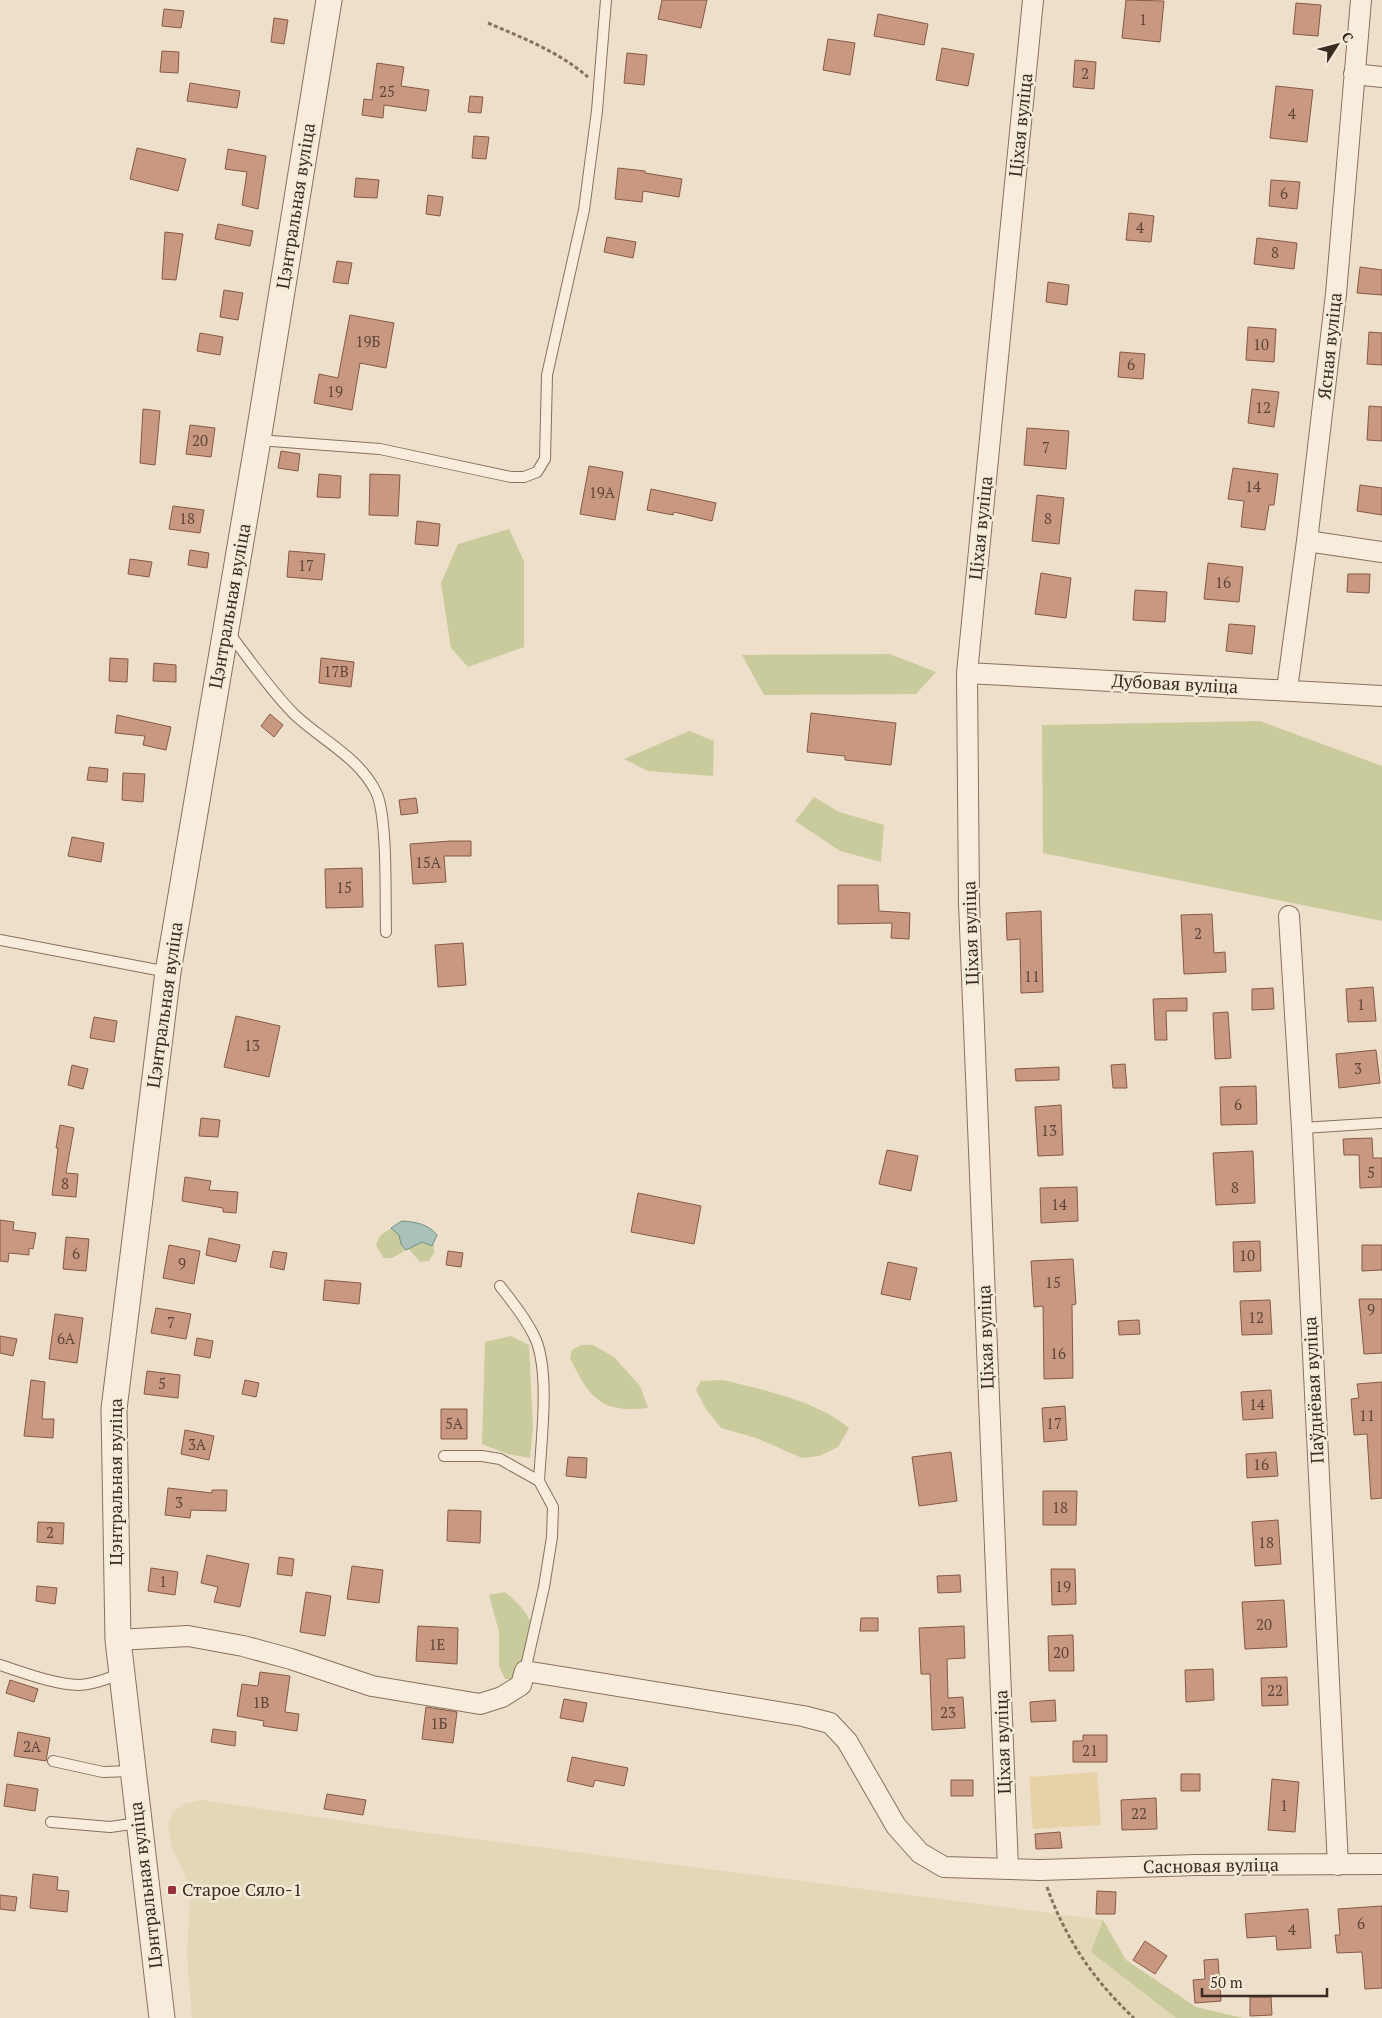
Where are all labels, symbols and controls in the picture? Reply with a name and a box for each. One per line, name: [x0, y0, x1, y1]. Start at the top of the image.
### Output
house number: 1: [1139, 9, 1147, 29]
north arrow: [1312, 20, 1362, 70]
text: С: [1338, 28, 1358, 46]
house number: 2: [1081, 63, 1089, 83]
street label: Ціхая вуліца: [1003, 72, 1037, 178]
house number: 25: [379, 81, 395, 101]
house number: 4: [1288, 103, 1296, 123]
street label: Цэнтральная вуліца: [270, 121, 320, 291]
house number: 6: [1280, 183, 1288, 203]
house number: 4: [1136, 217, 1144, 237]
house number: 8: [1271, 242, 1279, 262]
street label: Ясная вуліца: [1311, 291, 1347, 401]
house number: 19Б: [356, 331, 381, 351]
house number: 10: [1253, 334, 1269, 354]
house number: 6: [1127, 354, 1135, 374]
house number: 19: [327, 381, 343, 401]
house number: 12: [1255, 397, 1271, 417]
house number: 20: [192, 430, 208, 450]
house number: 7: [1042, 437, 1050, 457]
street label: Ціхая вуліца: [963, 475, 997, 581]
house number: 14: [1245, 476, 1261, 496]
house number: 19А: [589, 482, 616, 502]
house number: 18: [179, 508, 195, 528]
house number: 8: [1044, 508, 1052, 528]
street label: Цэнтральная вуліца: [203, 521, 255, 690]
house number: 17: [298, 555, 314, 575]
house number: 16: [1215, 572, 1231, 592]
house number: 17В: [323, 661, 349, 681]
street label: Дубовая вуліца: [1111, 668, 1239, 698]
house number: 15А: [415, 852, 442, 872]
house number: 15: [336, 877, 352, 897]
street label: Ціхая вуліца: [956, 880, 984, 986]
street label: Цэнтральная вуліца: [140, 920, 188, 1090]
house number: 2: [1194, 923, 1202, 943]
house number: 11: [1024, 966, 1040, 986]
house number: 1: [1357, 994, 1365, 1014]
house number: 13: [244, 1035, 260, 1055]
house number: 3: [1354, 1058, 1362, 1078]
house number: 6: [1234, 1094, 1242, 1114]
house number: 13: [1041, 1120, 1057, 1140]
house number: 5: [1367, 1162, 1375, 1182]
house number: 8: [61, 1173, 69, 1193]
house number: 8: [1231, 1177, 1239, 1197]
house number: 14: [1051, 1194, 1067, 1214]
house number: 6: [72, 1243, 80, 1263]
house number: 10: [1239, 1245, 1255, 1265]
house number: 9: [178, 1253, 186, 1273]
house number: 15: [1045, 1272, 1061, 1292]
street label: Ціхая вуліца: [971, 1284, 999, 1390]
house number: 9: [1367, 1299, 1375, 1319]
house number: 12: [1248, 1307, 1264, 1327]
house number: 7: [167, 1312, 175, 1332]
street label: Паўднёвая вуліца: [1297, 1316, 1329, 1464]
house number: 6А: [57, 1328, 76, 1348]
house number: 16: [1050, 1343, 1066, 1363]
house number: 5: [158, 1373, 166, 1393]
house number: 14: [1249, 1394, 1265, 1414]
street label: Цэнтральная вуліца: [103, 1398, 127, 1566]
house number: 11: [1359, 1405, 1375, 1425]
house number: 5А: [445, 1413, 464, 1433]
house number: 17: [1046, 1413, 1062, 1433]
house number: 3А: [188, 1434, 207, 1454]
house number: 16: [1253, 1454, 1269, 1474]
house number: 3: [175, 1492, 183, 1512]
house number: 18: [1052, 1497, 1068, 1517]
house number: 2: [46, 1522, 54, 1542]
house number: 18: [1258, 1532, 1274, 1552]
house number: 1: [159, 1571, 167, 1591]
house number: 19: [1055, 1576, 1071, 1596]
house number: 20: [1256, 1614, 1272, 1634]
house number: 1Е: [429, 1634, 445, 1654]
house number: 20: [1053, 1642, 1069, 1662]
house number: 22: [1267, 1680, 1283, 1700]
street label: Ціхая вуліца: [988, 1689, 1016, 1795]
house number: 1В: [252, 1692, 270, 1712]
house number: 23: [940, 1702, 956, 1722]
house number: 1Б: [431, 1713, 448, 1733]
house number: 2А: [23, 1736, 42, 1756]
house number: 21: [1082, 1740, 1098, 1760]
house number: 1: [1280, 1795, 1288, 1815]
street label: Цэнтральная вуліца: [123, 1800, 167, 1970]
house number: 22: [1131, 1803, 1147, 1823]
street label: Сасновая вуліца: [1143, 1852, 1279, 1878]
place label: Старое Сяло-1: [182, 1877, 302, 1901]
marker: Старое Сяло-1: [166, 1884, 178, 1896]
house number: 6: [1357, 1913, 1365, 1933]
house number: 4: [1288, 1919, 1296, 1939]
scale bar: [1202, 1966, 1327, 1998]
text: 50 m: [1210, 1972, 1243, 1992]

